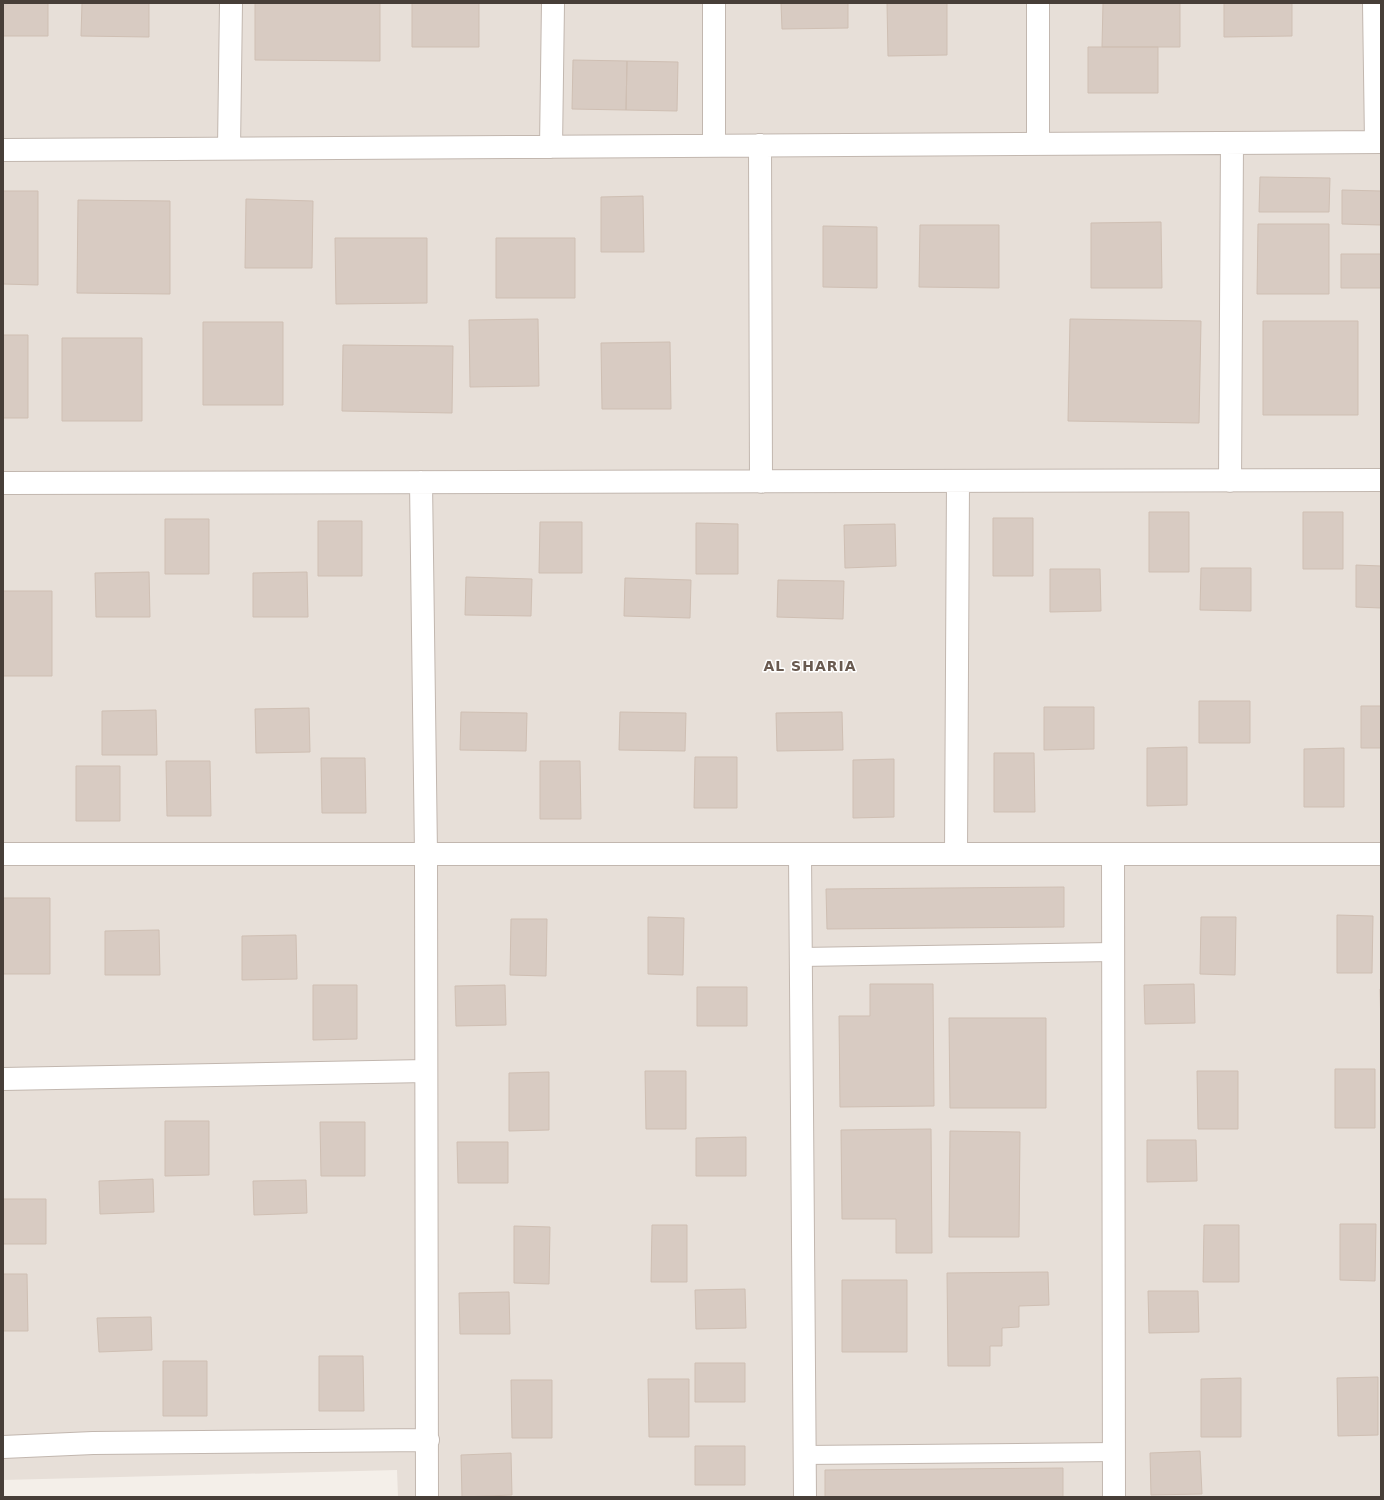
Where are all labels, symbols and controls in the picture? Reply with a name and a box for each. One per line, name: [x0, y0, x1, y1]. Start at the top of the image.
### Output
district label: AL SHARIA: [763, 658, 857, 674]

